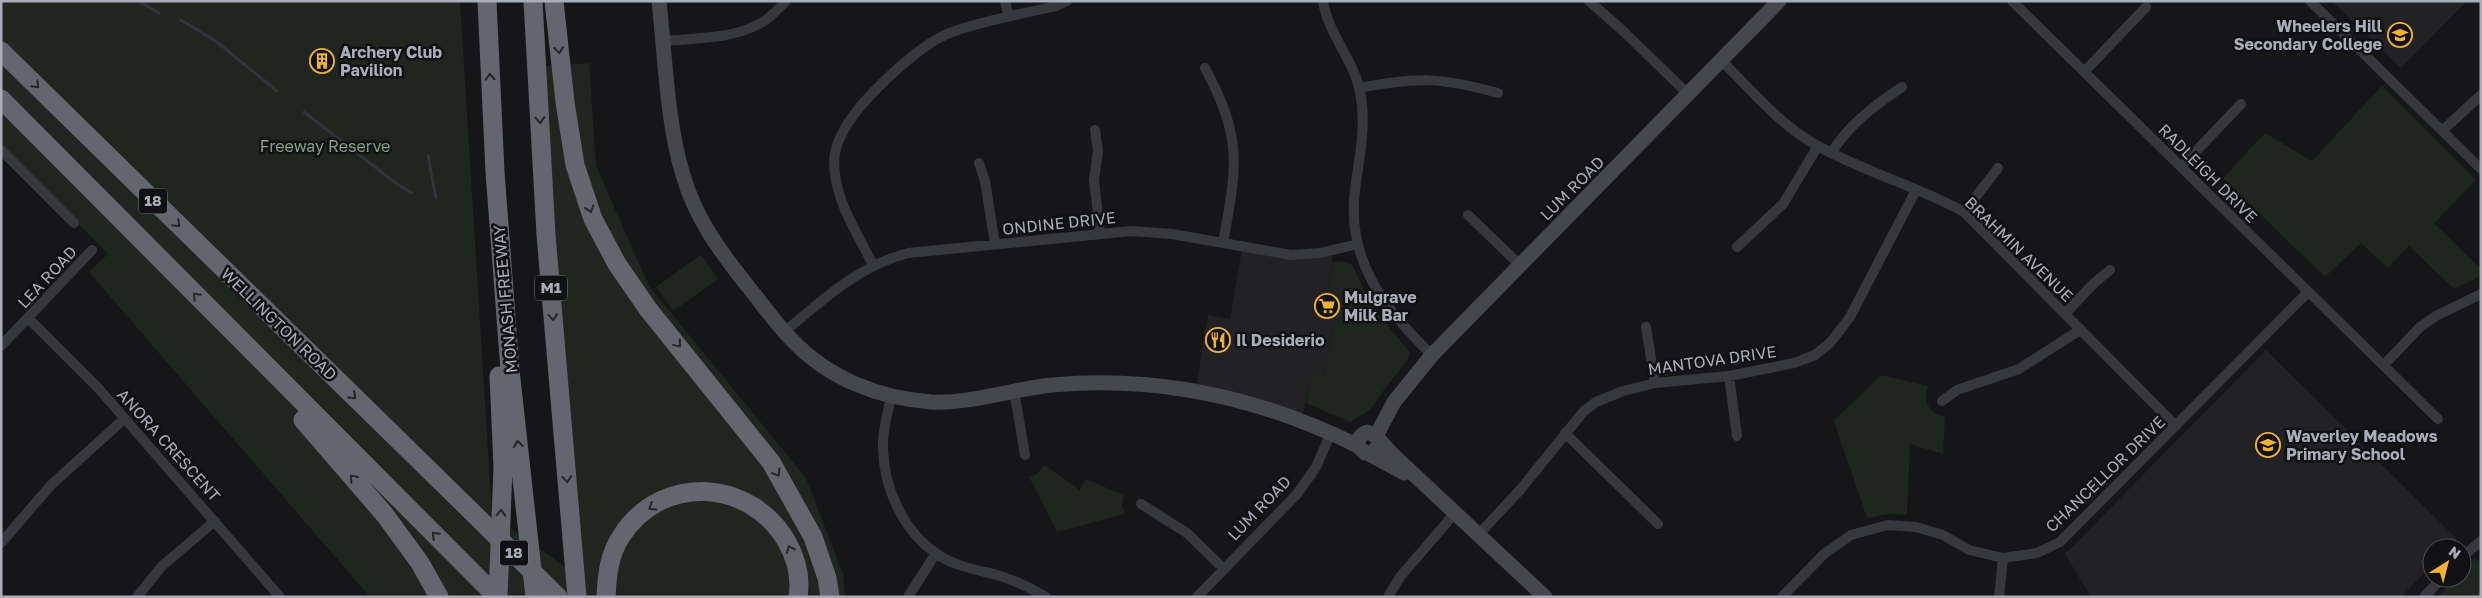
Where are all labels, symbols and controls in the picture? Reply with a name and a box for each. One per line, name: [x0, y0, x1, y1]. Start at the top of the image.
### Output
place label: Wheelers Hill Secondary College: [2234, 16, 2383, 54]
school or university icon: Wheelers Hill Secondary College: [2387, 22, 2413, 48]
place label: Archery Club Pavilion: [340, 42, 442, 80]
one-way arrow: [553, 46, 564, 54]
building icon: Archery Club Pavilion: [309, 48, 335, 74]
one-way arrow: [485, 72, 496, 80]
one-way arrow: [30, 79, 39, 88]
one-way arrow: [534, 116, 545, 124]
street label: RADLEIGH DRIVE: [2154, 119, 2262, 227]
park label: Freeway Reserve: [260, 136, 390, 156]
street label: LUM ROAD: [1536, 152, 1608, 224]
road number: 18: [139, 188, 167, 214]
street label: BRAHMIN AVENUE: [1961, 192, 2077, 306]
one-way arrow: [584, 204, 594, 212]
street label: ONDINE DRIVE: [1001, 207, 1117, 239]
one-way arrow: [171, 218, 180, 227]
street label: MONASH FREEWAY: [489, 223, 521, 374]
street label: LEA ROAD: [13, 242, 81, 312]
street label: WELLINGTON ROAD: [217, 264, 341, 384]
road number: M1: [535, 276, 567, 300]
place label: Mulgrave Milk Bar: [1344, 287, 1417, 325]
one-way arrow: [193, 293, 202, 302]
supermarket icon: Mulgrave Milk Bar: [1314, 293, 1340, 319]
one-way arrow: [547, 313, 558, 321]
restaurant icon: Il Desiderio: [1205, 327, 1231, 353]
place label: Il Desiderio: [1236, 330, 1325, 350]
one-way arrow: [672, 339, 681, 348]
street label: MANTOVA DRIVE: [1647, 341, 1777, 379]
street label: ANORA CRESCENT: [113, 385, 225, 506]
one-way arrow: [347, 391, 356, 400]
street label: CHANCELLOR DRIVE: [2041, 412, 2169, 536]
place label: Waverley Meadows Primary School: [2286, 426, 2438, 464]
school or university icon: Waverley Meadows Primary School: [2255, 432, 2281, 458]
one-way arrow: [513, 440, 524, 448]
one-way arrow: [770, 467, 780, 476]
street label: LUM ROAD: [1223, 471, 1295, 545]
one-way arrow: [350, 474, 359, 483]
one-way arrow: [561, 475, 572, 483]
one-way arrow: [648, 500, 657, 510]
one-way arrow: [496, 509, 506, 516]
one-way arrow: [432, 532, 441, 541]
north arrow: [2422, 538, 2472, 588]
road number: 18: [500, 540, 528, 566]
text: N: [2446, 542, 2464, 562]
one-way arrow: [786, 545, 797, 554]

